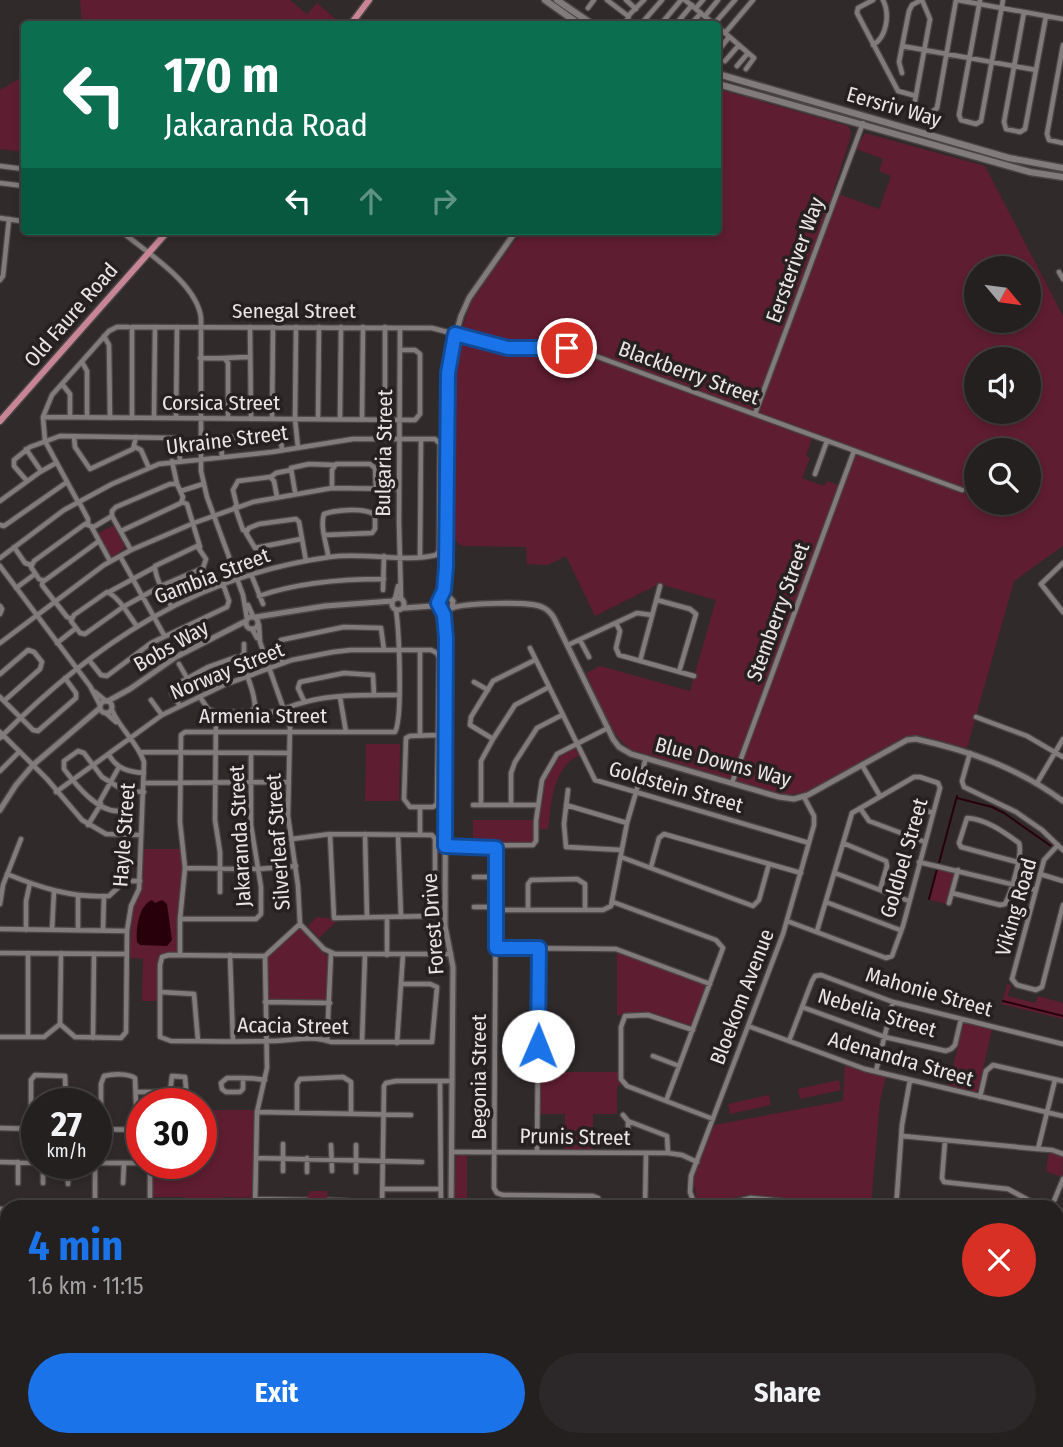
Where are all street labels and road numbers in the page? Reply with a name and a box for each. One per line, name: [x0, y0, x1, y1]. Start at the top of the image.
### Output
street label: Eersriv Way: [844, 81, 945, 133]
street label: Eersteriver Way: [760, 193, 830, 326]
street label: Old Faure Road: [19, 258, 123, 372]
street label: Senegal Street: [232, 298, 356, 324]
street label: Blackberry Street: [615, 335, 763, 411]
street label: Bulgaria Street: [370, 389, 398, 517]
street label: Corsica Street: [162, 390, 280, 416]
street label: Ukraine Street: [165, 420, 289, 460]
street label: Stemberry Street: [741, 539, 815, 685]
street label: Gambia Street: [150, 542, 274, 610]
street label: Bobs Way: [129, 614, 214, 678]
street label: Norway Street: [166, 636, 288, 706]
street label: Armenia Street: [199, 703, 327, 729]
street label: Blue Downs Way: [652, 731, 794, 793]
street label: Goldstein Street: [606, 755, 746, 819]
street label: Jakaranda Street: [223, 764, 257, 908]
street label: Silverleaf Street: [260, 773, 296, 911]
street label: Hayle Street: [107, 782, 141, 888]
street label: Goldbel Street: [874, 795, 934, 921]
street label: Viking Road: [990, 855, 1042, 959]
street label: Forest Drive: [416, 872, 450, 976]
street label: Bloekom Avenue: [704, 926, 780, 1068]
street label: Mahonie Street: [863, 961, 996, 1023]
street label: Nebelia Street: [815, 983, 939, 1043]
street label: Acacia Street: [237, 1012, 349, 1040]
street label: Begonia Street: [466, 1014, 492, 1140]
street label: Adenandra Street: [825, 1026, 977, 1092]
street label: Prunis Street: [519, 1123, 631, 1151]

